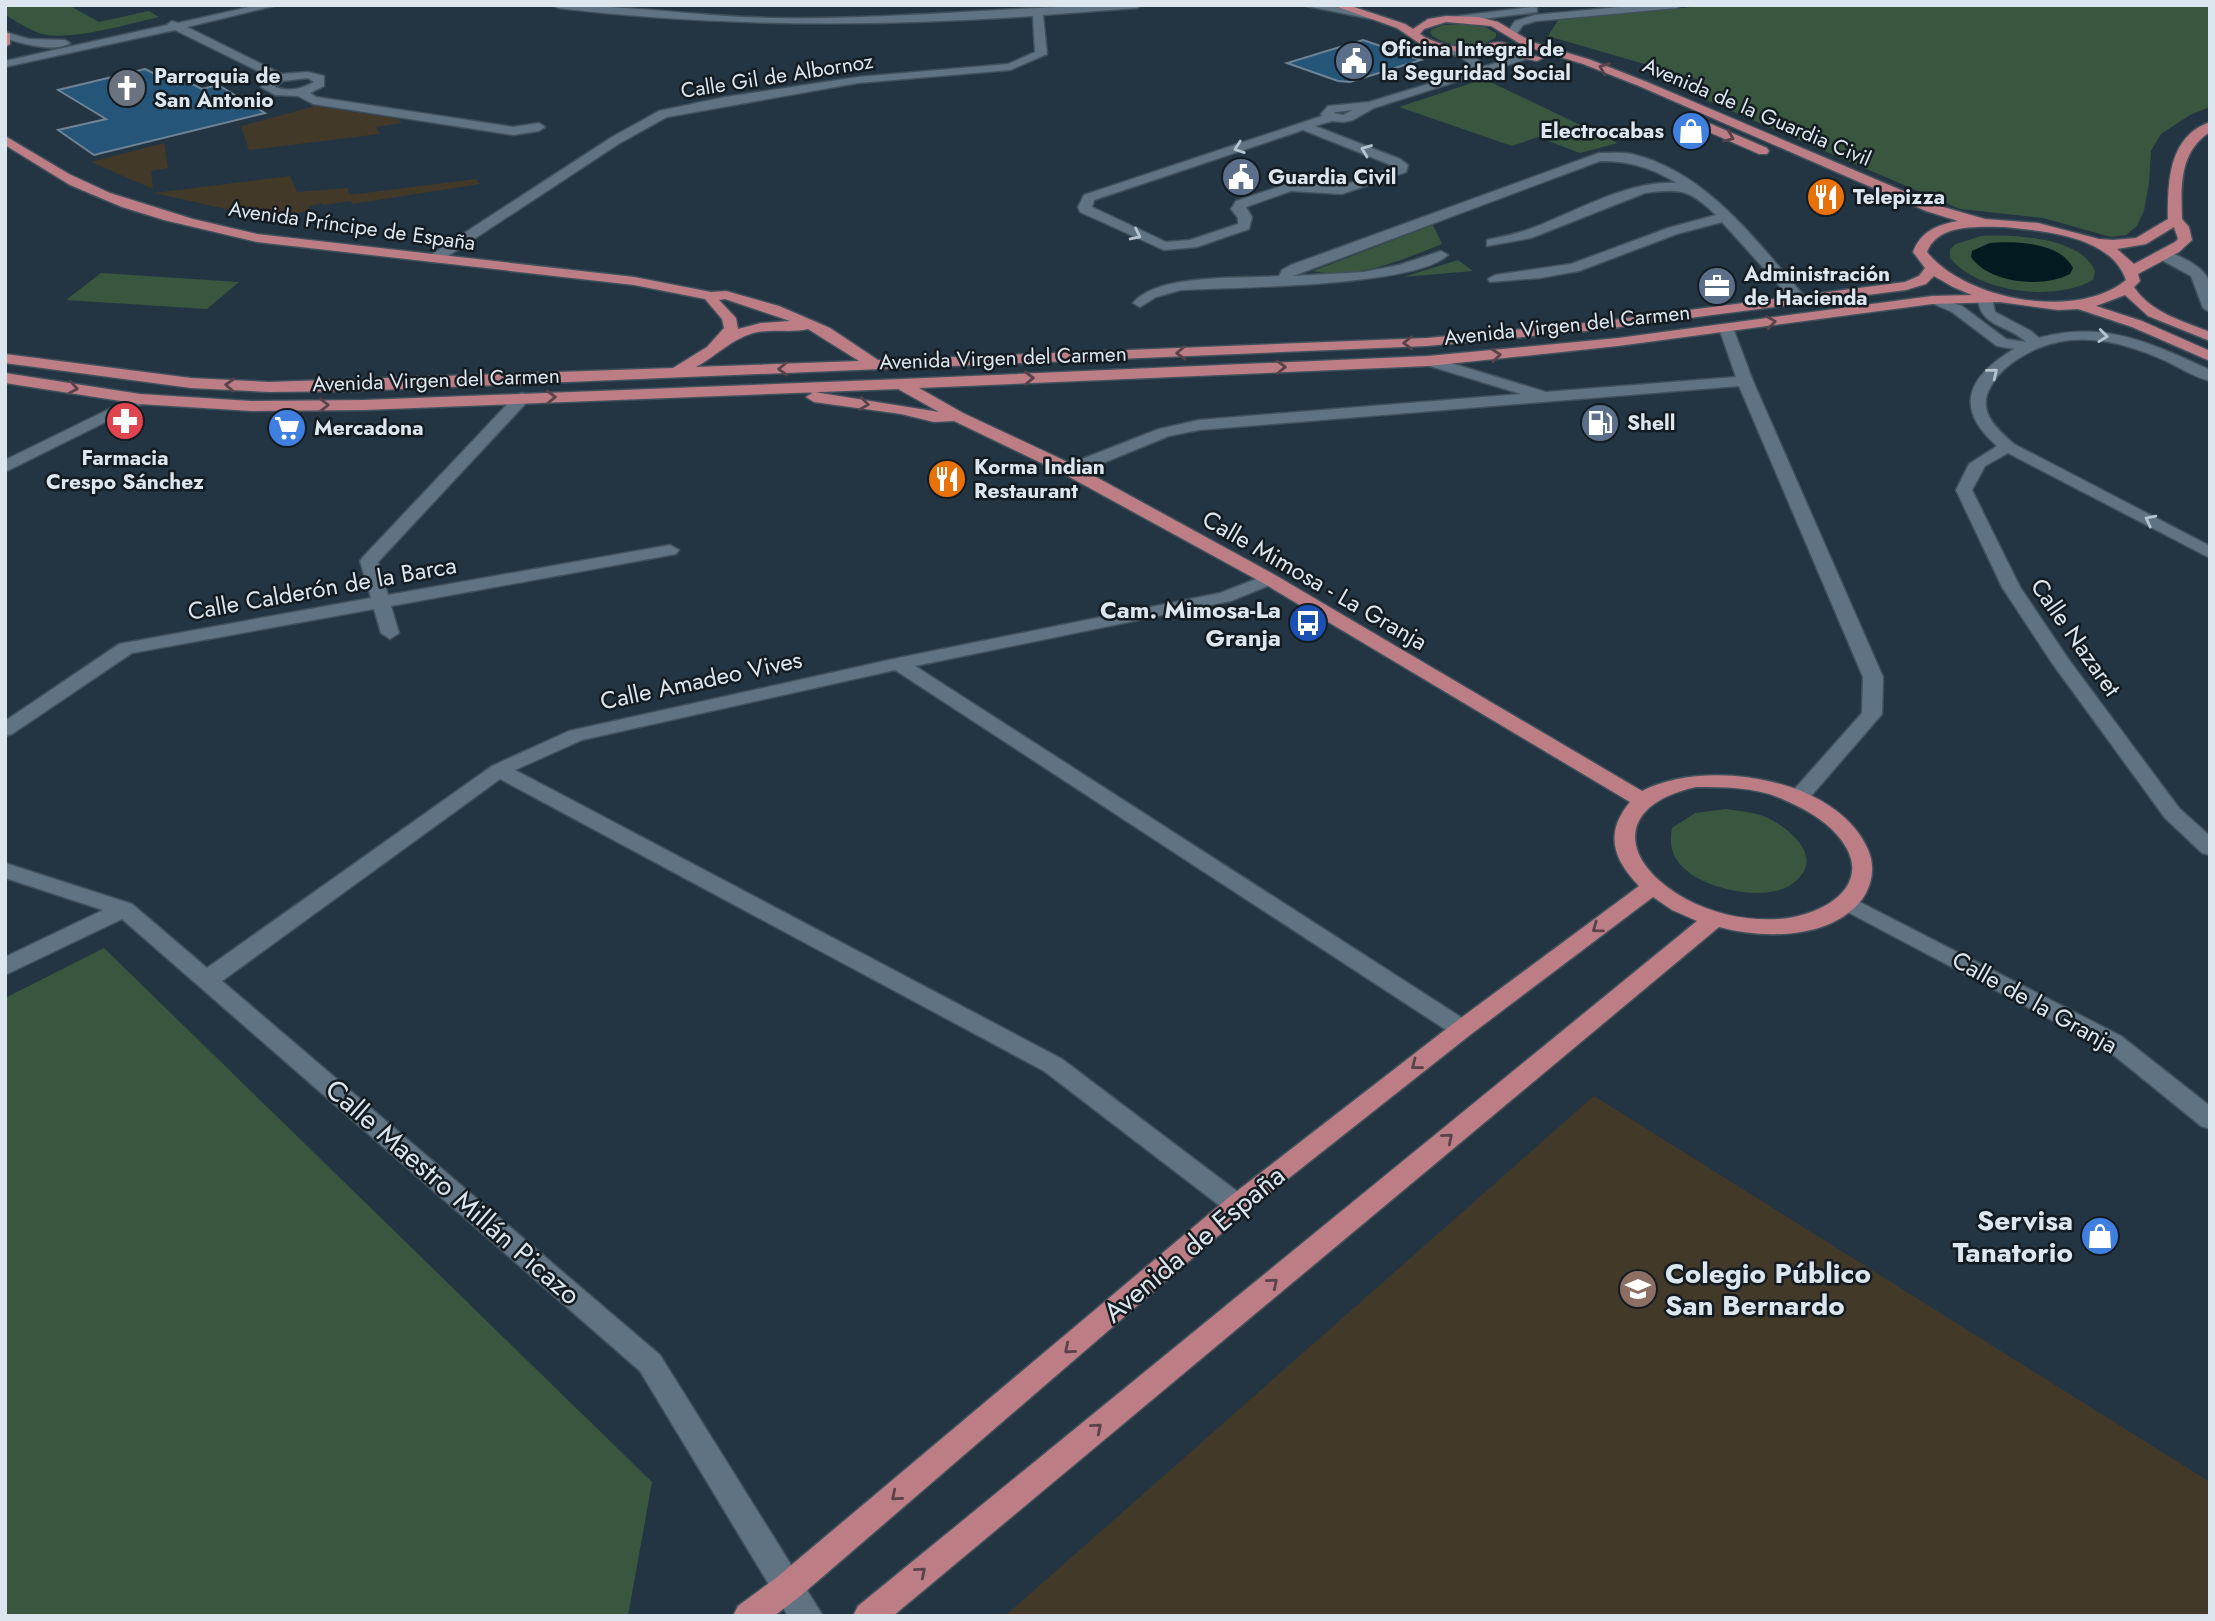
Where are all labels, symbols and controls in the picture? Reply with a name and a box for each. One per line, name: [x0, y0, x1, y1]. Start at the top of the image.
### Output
place label: Oficina Integral de la Seguridad Social: [1381, 34, 1571, 88]
public building icon: Oficina Integral de la Seguridad Social: [1333, 40, 1375, 82]
street label: Calle Gil de Albornoz: [679, 46, 876, 106]
street label: Avenida de la Guardia Civil: [1638, 50, 1876, 174]
place label: Parroquia de San Antonio: [154, 61, 281, 115]
one-way arrow: [1599, 63, 1611, 77]
church icon: Parroquia de San Antonio: [106, 67, 148, 109]
shop icon: Electrocabas: [1670, 110, 1712, 152]
place label: Electrocabas: [1540, 116, 1664, 146]
one-way arrow: [1722, 129, 1734, 143]
one-way arrow: [1233, 140, 1245, 154]
one-way arrow: [1360, 145, 1372, 159]
public building icon: Guardia Civil: [1220, 156, 1262, 198]
place label: Guardia Civil: [1268, 162, 1397, 192]
restaurant icon: Telepizza: [1805, 176, 1847, 218]
place label: Telepizza: [1853, 182, 1945, 212]
street label: Avenida Príncipe de España: [227, 194, 477, 258]
one-way arrow: [1129, 227, 1141, 241]
place label: Administración de Hacienda: [1743, 259, 1890, 313]
office icon: Administración de Hacienda: [1696, 265, 1738, 307]
street label: Avenida Virgen del Carmen: [1442, 297, 1692, 353]
one-way arrow: [1765, 314, 1777, 329]
one-way arrow: [2097, 329, 2109, 344]
one-way arrow: [1402, 336, 1413, 351]
street label: Avenida Virgen del Carmen: [879, 339, 1127, 377]
one-way arrow: [1175, 346, 1186, 361]
one-way arrow: [1491, 348, 1502, 363]
one-way arrow: [1275, 360, 1286, 375]
street label: Avenida Virgen del Carmen: [312, 361, 560, 399]
one-way arrow: [777, 361, 788, 376]
one-way arrow: [1985, 369, 1998, 381]
one-way arrow: [1024, 371, 1035, 386]
one-way arrow: [224, 378, 235, 393]
one-way arrow: [67, 380, 79, 395]
one-way arrow: [546, 390, 557, 405]
one-way arrow: [858, 396, 870, 411]
one-way arrow: [319, 397, 329, 413]
pharmacy icon: Farmacia Crespo Sánchez: [104, 400, 146, 442]
fuel station icon: Shell: [1579, 402, 1621, 444]
supermarket icon: Mercadona: [266, 407, 308, 449]
place label: Shell: [1627, 408, 1675, 438]
place label: Mercadona: [314, 413, 424, 443]
place label: Farmacia Crespo Sánchez: [46, 443, 204, 497]
place label: Korma Indian Restaurant: [974, 452, 1105, 506]
restaurant icon: Korma Indian Restaurant: [926, 458, 968, 500]
street label: Calle Mimosa - La Granja: [1196, 501, 1434, 659]
one-way arrow: [2145, 515, 2157, 529]
street label: Calle Calderón de la Barca: [185, 547, 459, 629]
street label: Calle Nazaret: [2022, 571, 2130, 703]
place label: Cam. Mimosa-La Granja: [1100, 592, 1281, 655]
bus stop icon: Cam. Mimosa-La Granja: [1287, 602, 1329, 644]
street label: Calle Amadeo Vives: [597, 642, 805, 718]
one-way arrow: [1592, 920, 1605, 932]
street label: Calle de la Granja: [1946, 942, 2124, 1062]
one-way arrow: [1411, 1056, 1423, 1069]
street label: Calle Maestro Millán Picazo: [316, 1069, 590, 1315]
one-way arrow: [1440, 1134, 1453, 1146]
street label: Avenida de España: [1094, 1156, 1294, 1332]
place label: Servisa Tanatorio: [1953, 1200, 2073, 1273]
shop icon: Servisa Tanatorio: [2079, 1215, 2121, 1257]
place label: Colegio Público San Bernardo: [1665, 1253, 1871, 1326]
school or university icon: Colegio Público San Bernardo: [1617, 1268, 1659, 1310]
one-way arrow: [1264, 1279, 1277, 1291]
one-way arrow: [1064, 1340, 1077, 1353]
one-way arrow: [1089, 1423, 1102, 1436]
one-way arrow: [891, 1488, 904, 1500]
one-way arrow: [914, 1568, 926, 1581]

